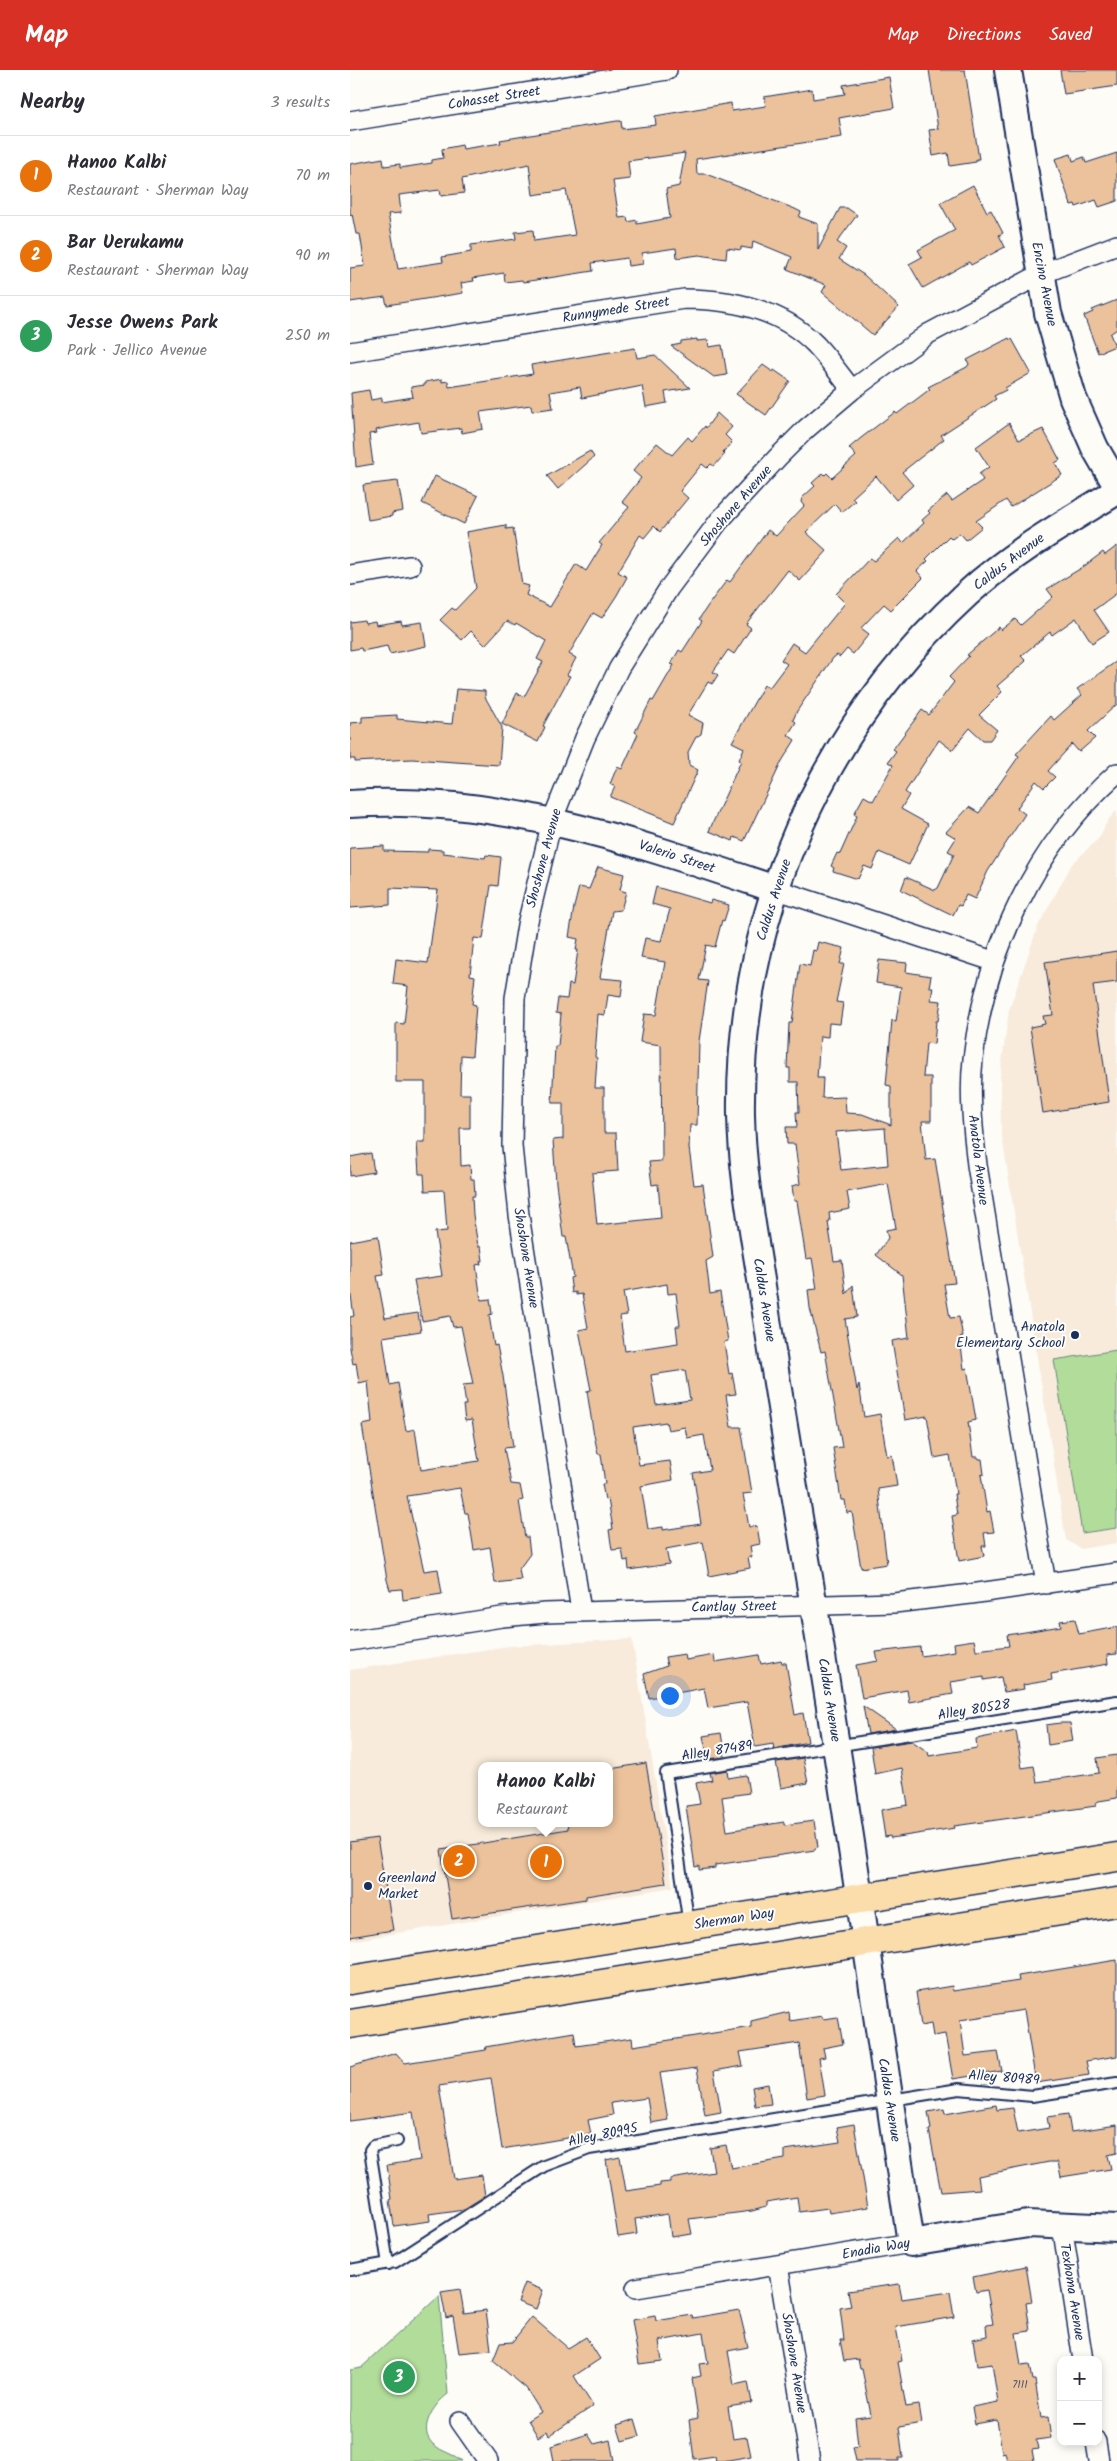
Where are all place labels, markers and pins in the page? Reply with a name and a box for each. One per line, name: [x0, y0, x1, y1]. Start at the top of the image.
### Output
place label: Anatola Elementary School: [956, 1316, 1066, 1354]
marker: Anatola Elementary School: [1069, 1329, 1081, 1341]
pin: 2: [443, 1842, 475, 1880]
pin: 1: [530, 1843, 562, 1881]
place label: Greenland Market: [378, 1867, 437, 1905]
marker: Greenland Market: [362, 1880, 374, 1892]
pin: 3: [383, 2358, 415, 2396]

